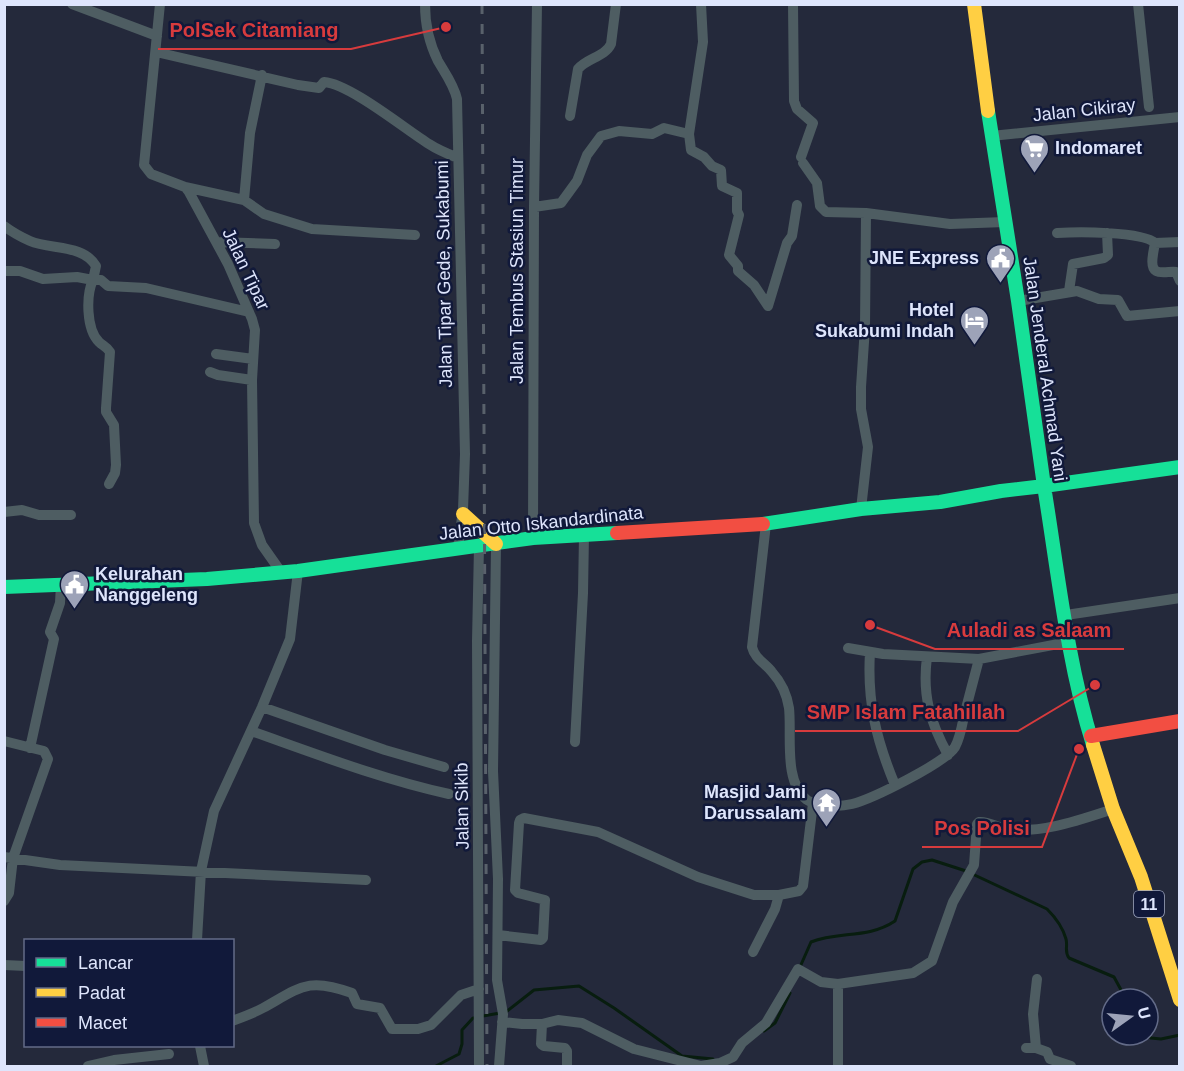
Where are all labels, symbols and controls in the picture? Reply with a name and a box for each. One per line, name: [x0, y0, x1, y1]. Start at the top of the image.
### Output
callout: PolSek Citamiang: [158, 11, 351, 49]
text: PolSek Citamiang: [170, 19, 338, 41]
street label: Jalan Cikiray: [1032, 95, 1136, 125]
supermarket icon: Indomaret: [1018, 132, 1050, 174]
place label: Indomaret: [1055, 138, 1142, 158]
street label: Jalan Tembus Stasiun Timur: [507, 158, 527, 384]
street label: Jalan Tipar Gede, Sukabumi: [432, 160, 456, 388]
street label: Jalan Tipar: [218, 225, 274, 313]
public building icon: JNE Express: [984, 242, 1016, 284]
place label: JNE Express: [869, 248, 979, 268]
street label: Jalan Jenderal Achmad Yani: [1019, 255, 1071, 483]
place label: Hotel Sukabumi Indah: [815, 300, 954, 341]
hotel icon: Hotel Sukabumi Indah: [959, 304, 991, 346]
street label: Jalan Otto Iskandardinata: [438, 502, 645, 544]
place label: Kelurahan Nanggeleng: [95, 564, 198, 605]
public building icon: Kelurahan Nanggeleng: [58, 568, 90, 610]
callout: Auladi as Salaam: [935, 611, 1124, 649]
text: Auladi as Salaam: [947, 619, 1111, 641]
callout: SMP Islam Fatahillah: [795, 693, 1018, 731]
text: SMP Islam Fatahillah: [807, 701, 1005, 723]
street label: Jalan Sikib: [451, 762, 473, 850]
place label: Masjid Jami Darussalam: [704, 782, 806, 823]
temple icon: Masjid Jami Darussalam: [811, 786, 843, 828]
callout: Pos Polisi: [922, 809, 1042, 847]
text: Pos Polisi: [934, 817, 1030, 839]
road number: 11: [1134, 891, 1164, 917]
legend: [24, 939, 234, 1047]
text: Lancar: [78, 953, 133, 973]
text: Padat: [78, 983, 125, 1003]
north arrow: [1100, 987, 1160, 1047]
text: U: [1134, 1005, 1154, 1021]
text: Macet: [78, 1013, 127, 1033]

